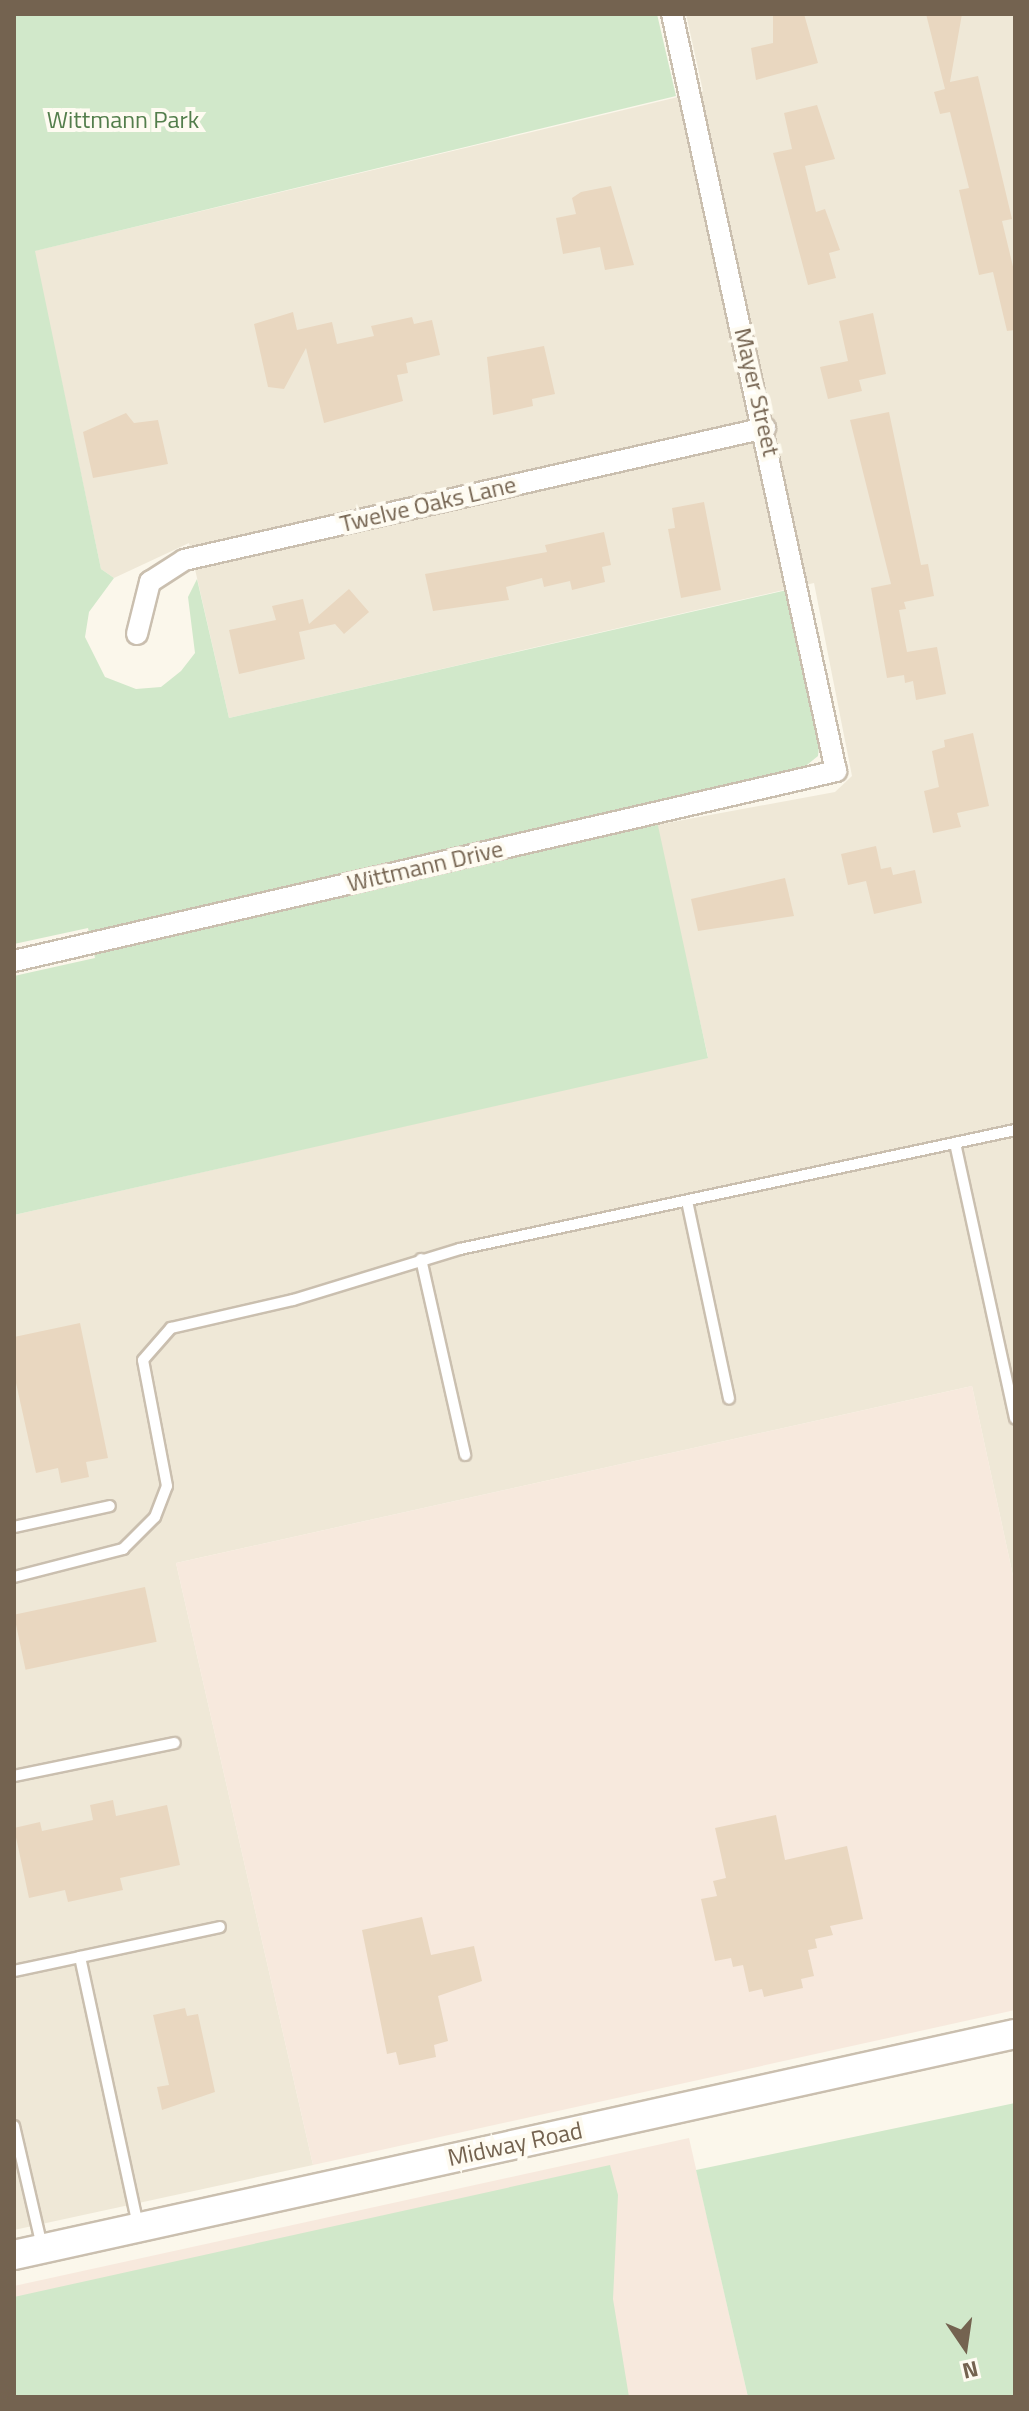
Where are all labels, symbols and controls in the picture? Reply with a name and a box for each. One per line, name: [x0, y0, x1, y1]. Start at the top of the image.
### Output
park label: Wittmann Park: [47, 106, 199, 134]
street label: Mayer Street: [728, 325, 786, 459]
street label: Twelve Oaks Lane: [337, 470, 519, 538]
street label: Wittmann Drive: [344, 834, 506, 898]
street label: Midway Road: [445, 2116, 585, 2172]
north arrow: [925, 2307, 1005, 2387]
text: N: [959, 2352, 982, 2389]

